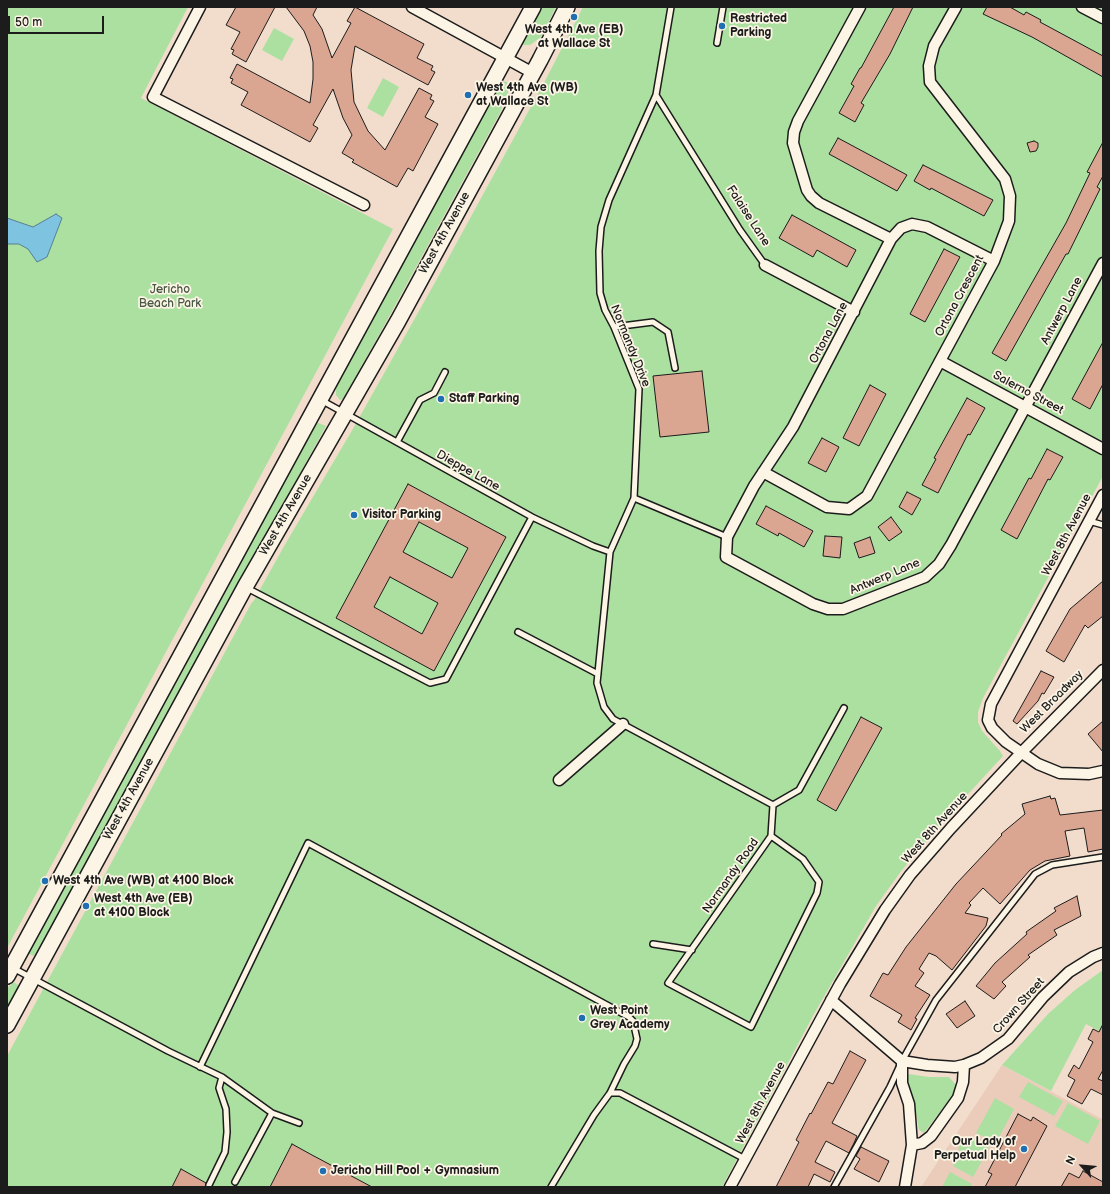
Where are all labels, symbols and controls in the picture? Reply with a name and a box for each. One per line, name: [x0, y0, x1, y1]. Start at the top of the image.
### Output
scale bar: [10, 8, 106, 34]
marker: West 4th Ave (EB) at Wallace St: [569, 12, 579, 22]
place label: Restricted Parking: [730, 12, 787, 40]
text: 50 m: [15, 15, 42, 30]
marker: Restricted Parking: [717, 21, 727, 31]
place label: West 4th Ave (EB) at Wallace St: [525, 23, 623, 51]
place label: West 4th Ave (WB) at Wallace St: [476, 81, 578, 109]
marker: West 4th Ave (WB) at Wallace St: [463, 90, 473, 100]
street label: Falaise Lane: [723, 183, 773, 249]
street label: West 4th Avenue: [417, 190, 473, 276]
street label: Ortona Crescent: [932, 253, 988, 339]
street label: Antwerp Lane: [1038, 275, 1086, 347]
park label: Jericho Beach Park: [139, 283, 201, 311]
street label: Ortona Lane: [807, 300, 851, 366]
street label: Normandy Drive: [607, 303, 653, 389]
street label: Salerno Street: [990, 368, 1066, 418]
place label: Staff Parking: [449, 392, 519, 406]
marker: Staff Parking: [436, 394, 446, 404]
street label: Dieppe Lane: [434, 448, 502, 494]
street label: West 4th Avenue: [257, 472, 315, 558]
street label: West 8th Avenue: [1039, 491, 1095, 579]
place label: Visitor Parking: [362, 508, 441, 522]
marker: Visitor Parking: [349, 510, 359, 520]
street label: Antwerp Lane: [848, 556, 922, 598]
street label: West Broadway: [1018, 668, 1086, 736]
street label: West 4th Avenue: [101, 756, 157, 842]
street label: West 8th Avenue: [899, 789, 971, 867]
street label: Normandy Road: [700, 836, 762, 916]
place label: West 4th Ave (WB) at 4100 Block: [53, 874, 234, 888]
marker: West 4th Ave (WB) at 4100 Block: [40, 876, 50, 886]
place label: West 4th Ave (EB) at 4100 Block: [94, 892, 193, 920]
marker: West 4th Ave (EB) at 4100 Block: [81, 901, 91, 911]
street label: Crown Street: [990, 975, 1048, 1037]
place label: West Point Grey Academy: [590, 1004, 669, 1032]
marker: West Point Grey Academy: [577, 1013, 587, 1023]
street label: West 8th Avenue: [733, 1059, 789, 1147]
place label: Our Lady of Perpetual Help: [934, 1135, 1016, 1163]
marker: Our Lady of Perpetual Help: [1019, 1144, 1029, 1154]
north arrow: [1062, 1146, 1102, 1186]
text: N: [1063, 1154, 1079, 1167]
place label: Jericho Hill Pool + Gymnasium: [331, 1164, 499, 1178]
marker: Jericho Hill Pool + Gymnasium: [318, 1166, 328, 1176]

